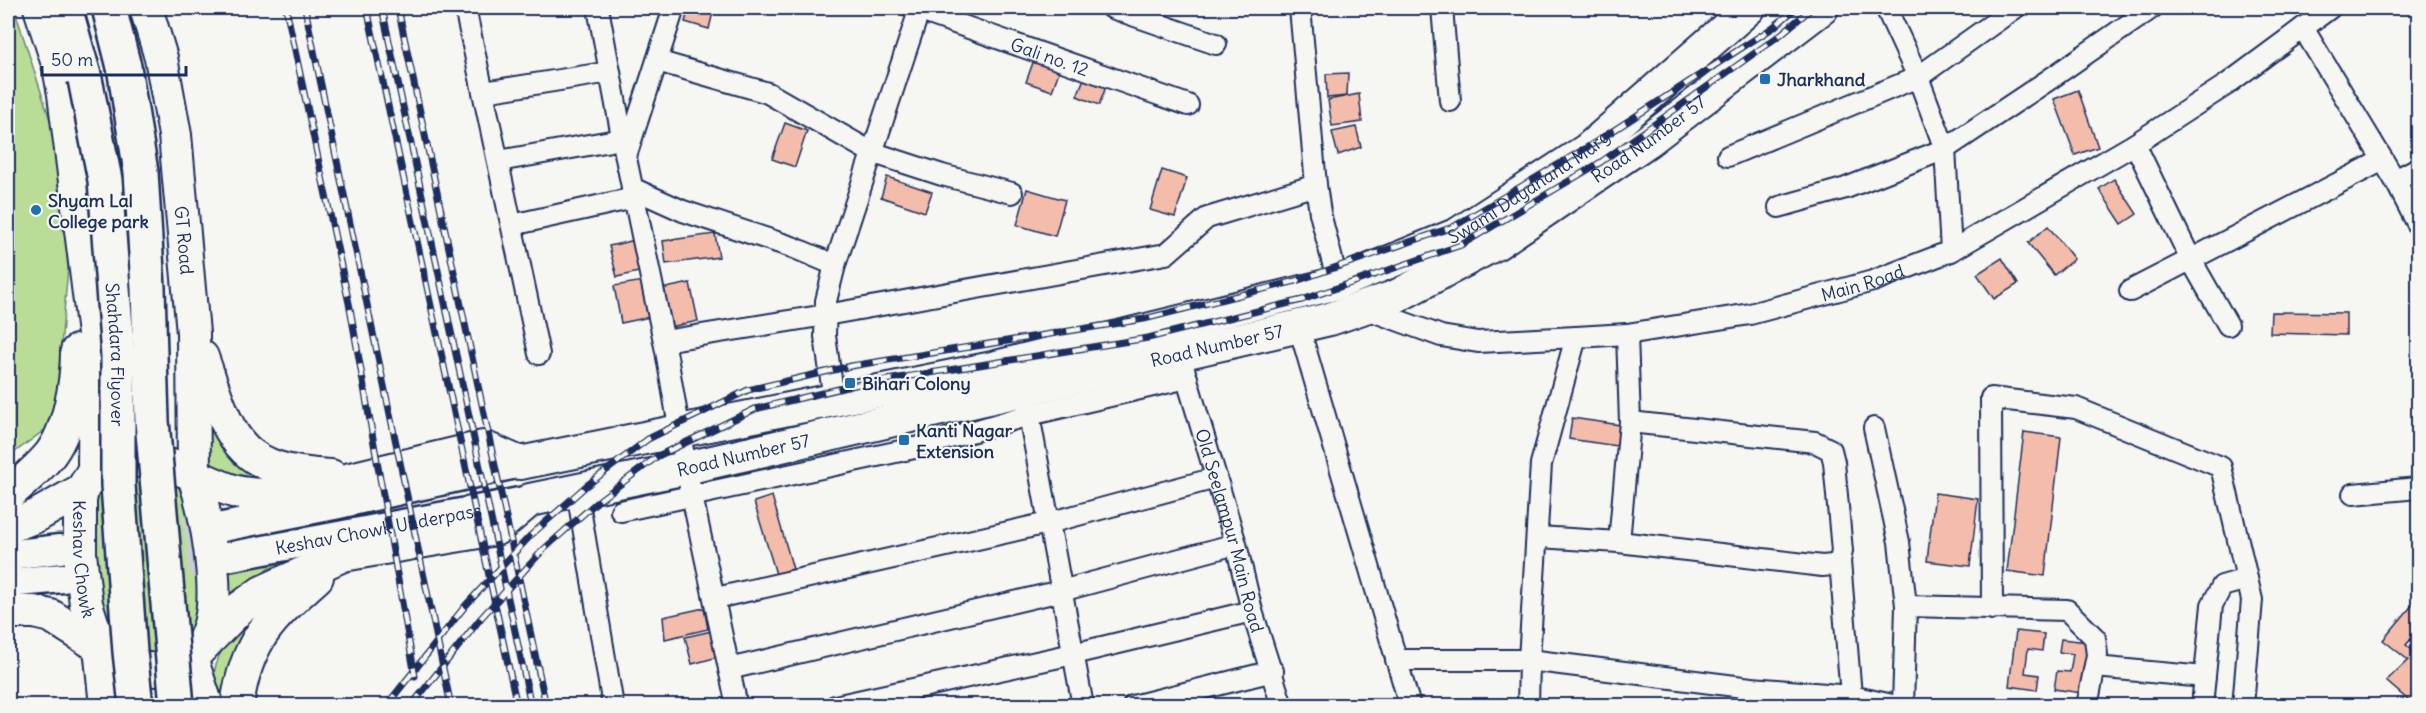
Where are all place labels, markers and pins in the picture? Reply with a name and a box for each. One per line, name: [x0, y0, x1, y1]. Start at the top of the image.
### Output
place label: Jharkhand: [1777, 68, 1866, 91]
marker: Jharkhand: [1758, 72, 1772, 86]
place label: Shyam Lal College park: [48, 189, 149, 233]
marker: Shyam Lal College park: [29, 203, 43, 217]
place label: Bihari Colony: [862, 372, 971, 395]
marker: Bihari Colony: [843, 376, 857, 390]
place label: Kanti Nagar Extension: [916, 419, 1013, 463]
marker: Kanti Nagar Extension: [897, 433, 911, 447]

